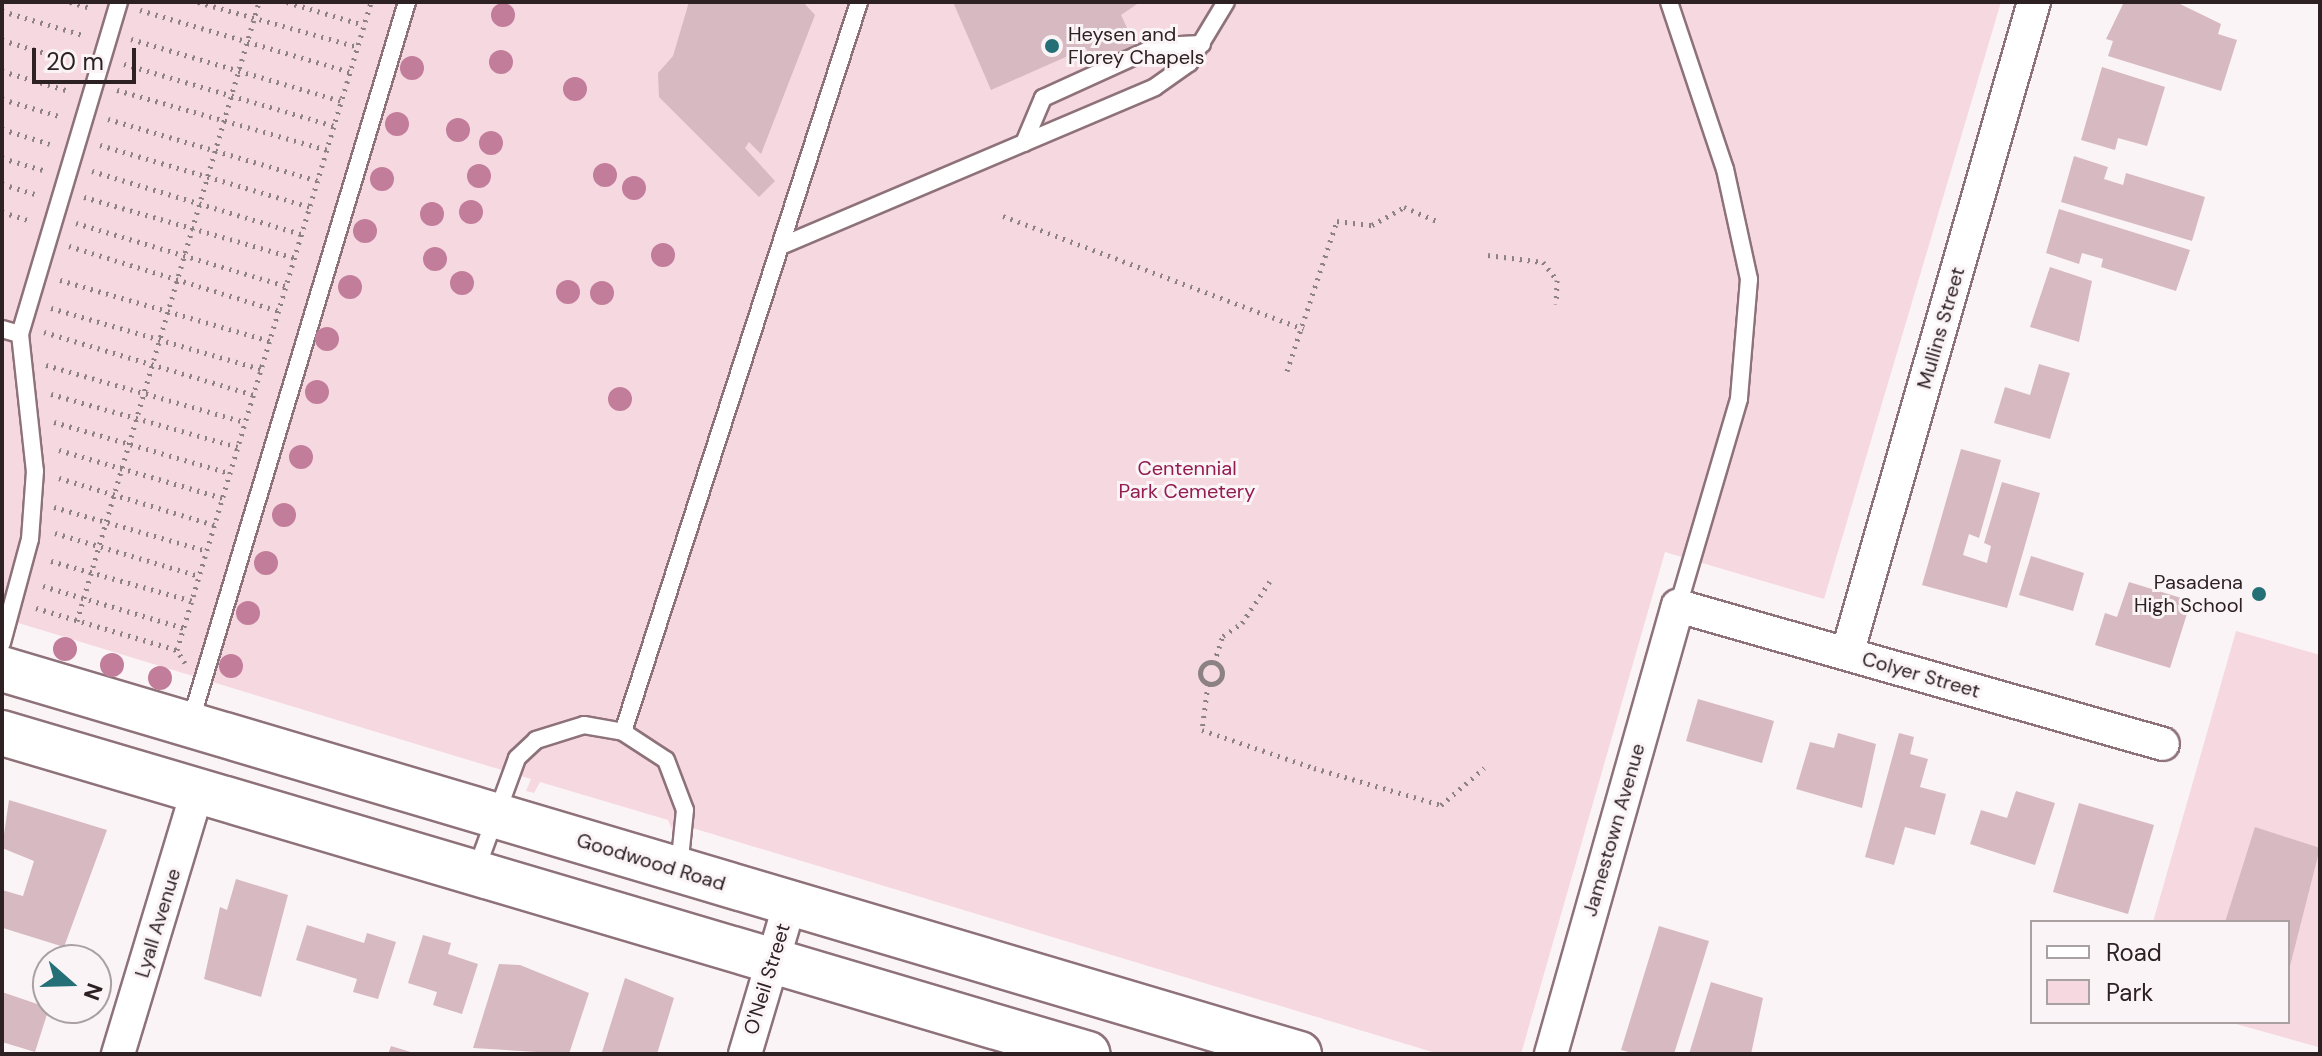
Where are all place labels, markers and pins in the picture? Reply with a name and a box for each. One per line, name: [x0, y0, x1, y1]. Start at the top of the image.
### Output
place label: Heysen and Florey Chapels: [1068, 22, 1205, 69]
marker: Heysen and Florey Chapels: [1043, 37, 1061, 55]
place label: Pasadena High School: [2134, 570, 2243, 617]
marker: Pasadena High School: [2250, 585, 2268, 603]

